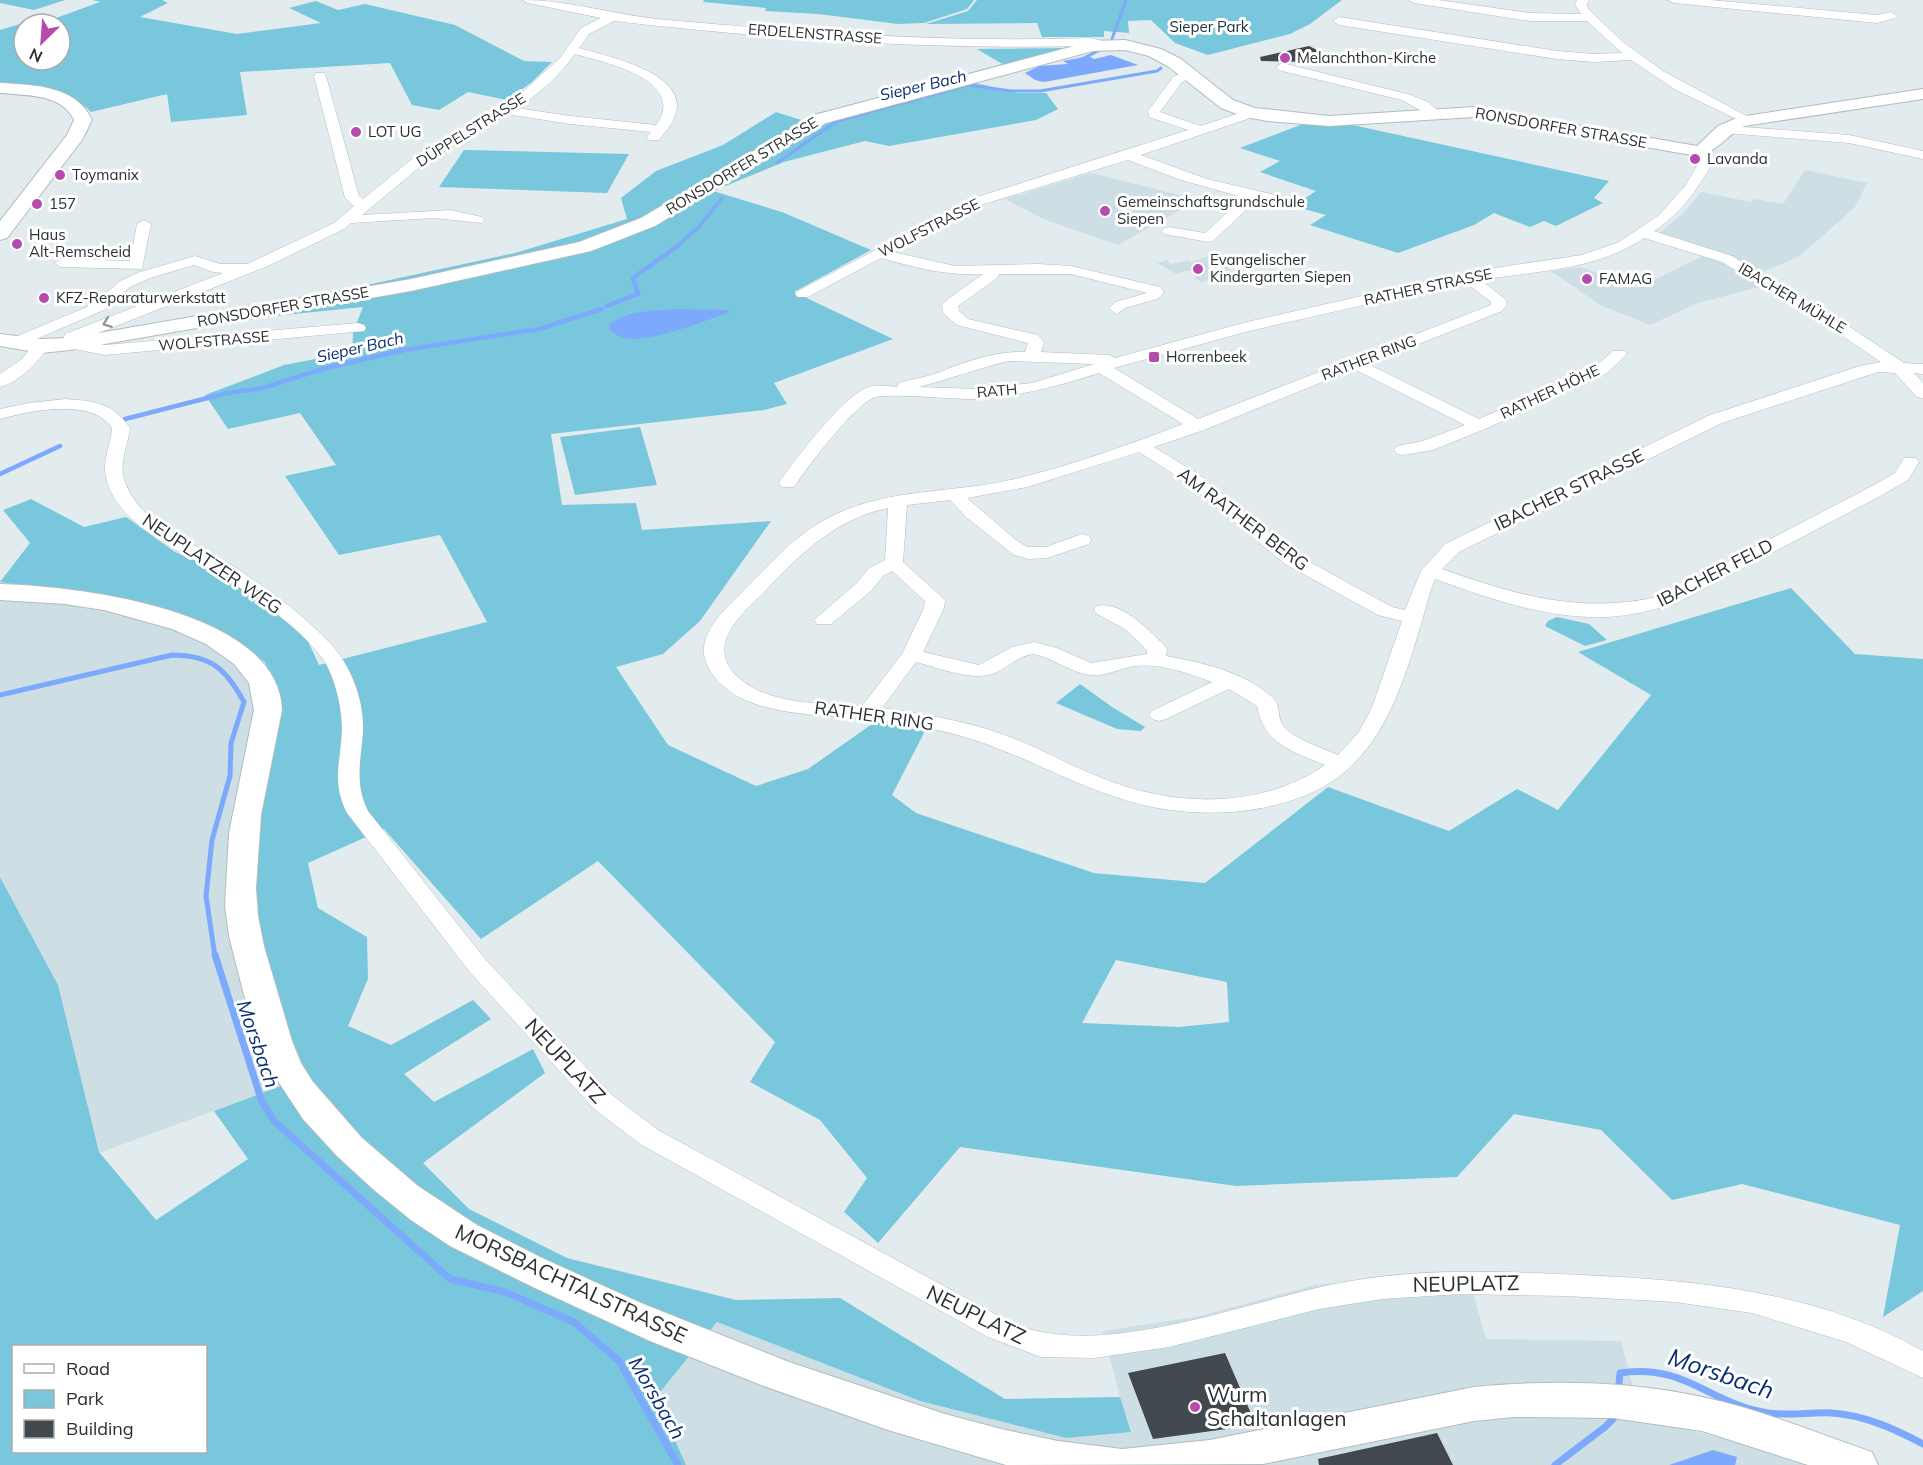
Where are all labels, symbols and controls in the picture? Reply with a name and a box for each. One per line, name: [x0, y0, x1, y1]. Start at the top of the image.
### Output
north arrow: [12, 12, 72, 72]
park label: Sieper Park: [1169, 17, 1249, 36]
street label: ERDELENSTRASSE: [747, 19, 883, 48]
text: N: [26, 44, 45, 67]
place label: Melanchthon-Kirche: [1297, 48, 1436, 67]
marker: Melanchthon-Kirche: [1278, 51, 1292, 65]
water label: Sieper Bach: [878, 65, 968, 105]
street label: DÜPPELSTRASSE: [413, 88, 529, 171]
street label: RONSDORFER STRASSE: [1474, 103, 1649, 152]
street label: RONSDORFER STRASSE: [662, 113, 821, 219]
place label: LOT UG: [368, 122, 421, 141]
marker: LOT UG: [349, 125, 363, 139]
place label: Lavanda: [1707, 149, 1768, 168]
marker: Lavanda: [1688, 152, 1702, 166]
place label: Toymanix: [72, 165, 139, 184]
marker: Toymanix: [53, 168, 67, 182]
place label: Gemeinschaftsgrundschule Siepen: [1117, 192, 1305, 228]
place label: 157: [49, 194, 76, 213]
street label: WOLFSTRASSE: [875, 194, 983, 261]
marker: 157: [30, 197, 44, 211]
marker: Gemeinschaftsgrundschule Siepen: [1098, 204, 1112, 218]
place label: Haus Alt-Remscheid: [29, 225, 131, 261]
marker: Haus Alt-Remscheid: [10, 237, 24, 251]
place label: Evangelischer Kindergarten Siepen: [1210, 250, 1351, 286]
street label: IBACHER MÜHLE: [1735, 258, 1850, 337]
marker: Evangelischer Kindergarten Siepen: [1191, 262, 1205, 276]
street label: RATHER STRASSE: [1362, 264, 1494, 309]
place label: FAMAG: [1599, 269, 1652, 288]
marker: FAMAG: [1580, 272, 1594, 286]
street label: RONSDORFER STRASSE: [196, 282, 370, 331]
place label: KFZ-Reparaturwerkstatt: [56, 288, 225, 307]
marker: KFZ-Reparaturwerkstatt: [37, 291, 51, 305]
one-way arrow: [102, 315, 113, 328]
street label: WOLFSTRASSE: [158, 326, 270, 355]
water label: Sieper Bach: [315, 327, 405, 367]
street label: RATHER RING: [1319, 331, 1419, 384]
place label: Horrenbeek: [1166, 347, 1247, 366]
marker: Horrenbeek: [1147, 350, 1161, 364]
street label: RATHER HÖHE: [1497, 360, 1603, 423]
street label: RATH: [976, 379, 1018, 402]
street label: IBACHER STRASSE: [1490, 443, 1647, 536]
street label: AM RATHER BERG: [1173, 462, 1313, 575]
street label: NEUPLATZER WEG: [138, 508, 286, 619]
street label: IBACHER FELD: [1653, 533, 1777, 612]
street label: RATHER RING: [813, 696, 935, 735]
water label: Morsbach: [232, 997, 285, 1091]
street label: NEUPLATZ: [520, 1012, 612, 1108]
street label: MORSBACHTALSTRASSE: [451, 1218, 691, 1348]
street label: NEUPLATZ: [1412, 1269, 1520, 1297]
street label: NEUPLATZ: [923, 1279, 1030, 1349]
water label: Morsbach: [1665, 1341, 1778, 1405]
legend: [12, 1345, 207, 1453]
water label: Morsbach: [624, 1352, 691, 1444]
text: Road: [66, 1357, 110, 1380]
place label: Wurm Schaltanlagen: [1207, 1381, 1347, 1431]
text: Park: [66, 1387, 105, 1410]
marker: Wurm Schaltanlagen: [1188, 1400, 1202, 1414]
text: Building: [66, 1417, 134, 1440]

